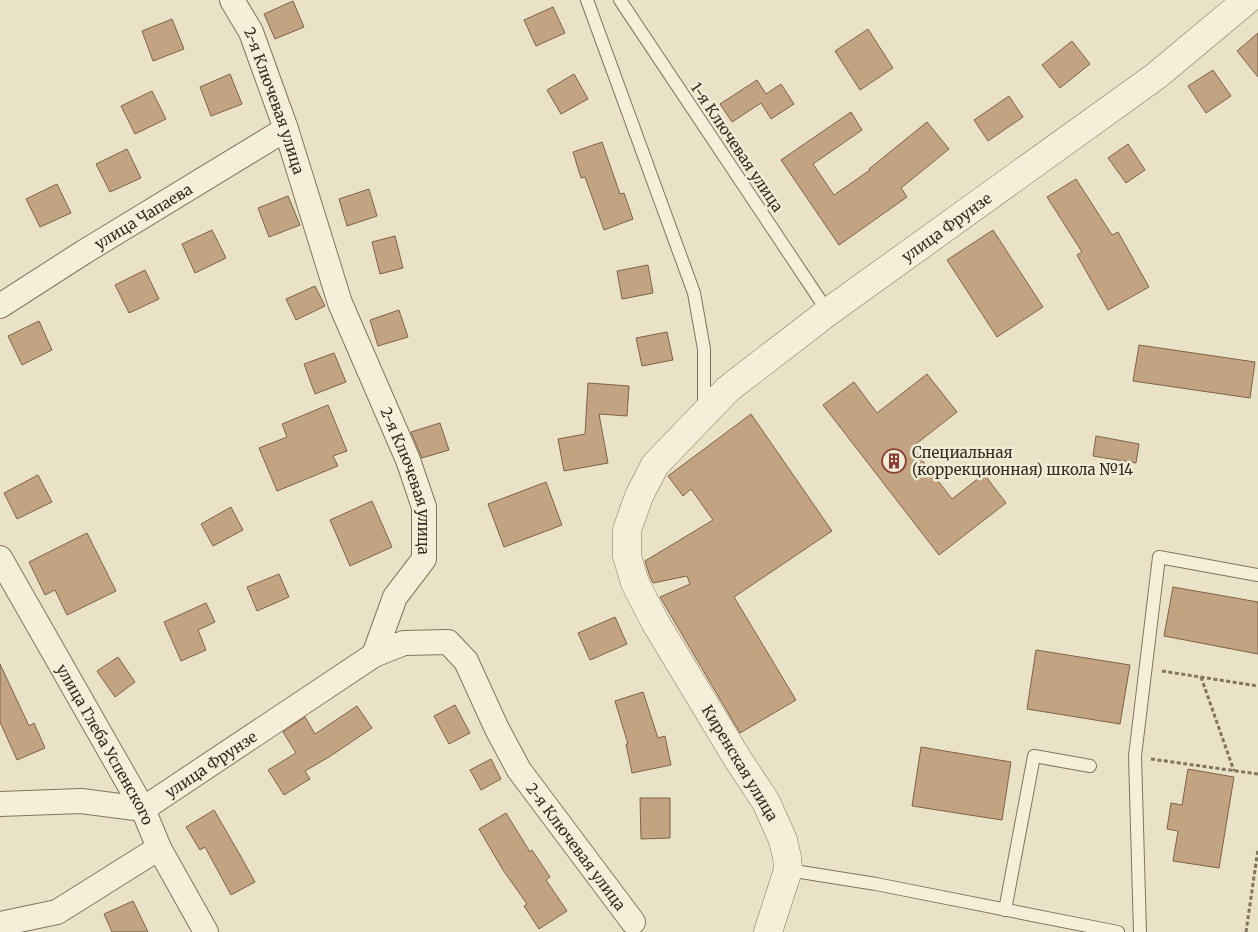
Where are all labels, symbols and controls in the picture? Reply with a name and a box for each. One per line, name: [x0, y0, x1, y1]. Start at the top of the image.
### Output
street label: 2-я Ключевая улица: [241, 23, 309, 177]
street label: 1-я Ключевая улица: [687, 79, 787, 215]
street label: улица Чапаева: [91, 179, 195, 253]
street label: улица Фрунзе: [898, 188, 995, 266]
street label: 2-я Ключевая улица: [377, 404, 434, 555]
place label: Специальная (коррекционная) школа №14: [912, 443, 1133, 479]
building icon: Специальная (коррекционная) школа №14: [881, 448, 907, 474]
street label: улица Глеба Успенского: [53, 660, 158, 828]
street label: Киренская улица: [698, 701, 782, 825]
street label: улица Фрунзе: [161, 726, 260, 801]
street label: 2-я Ключевая улица: [522, 779, 630, 914]

